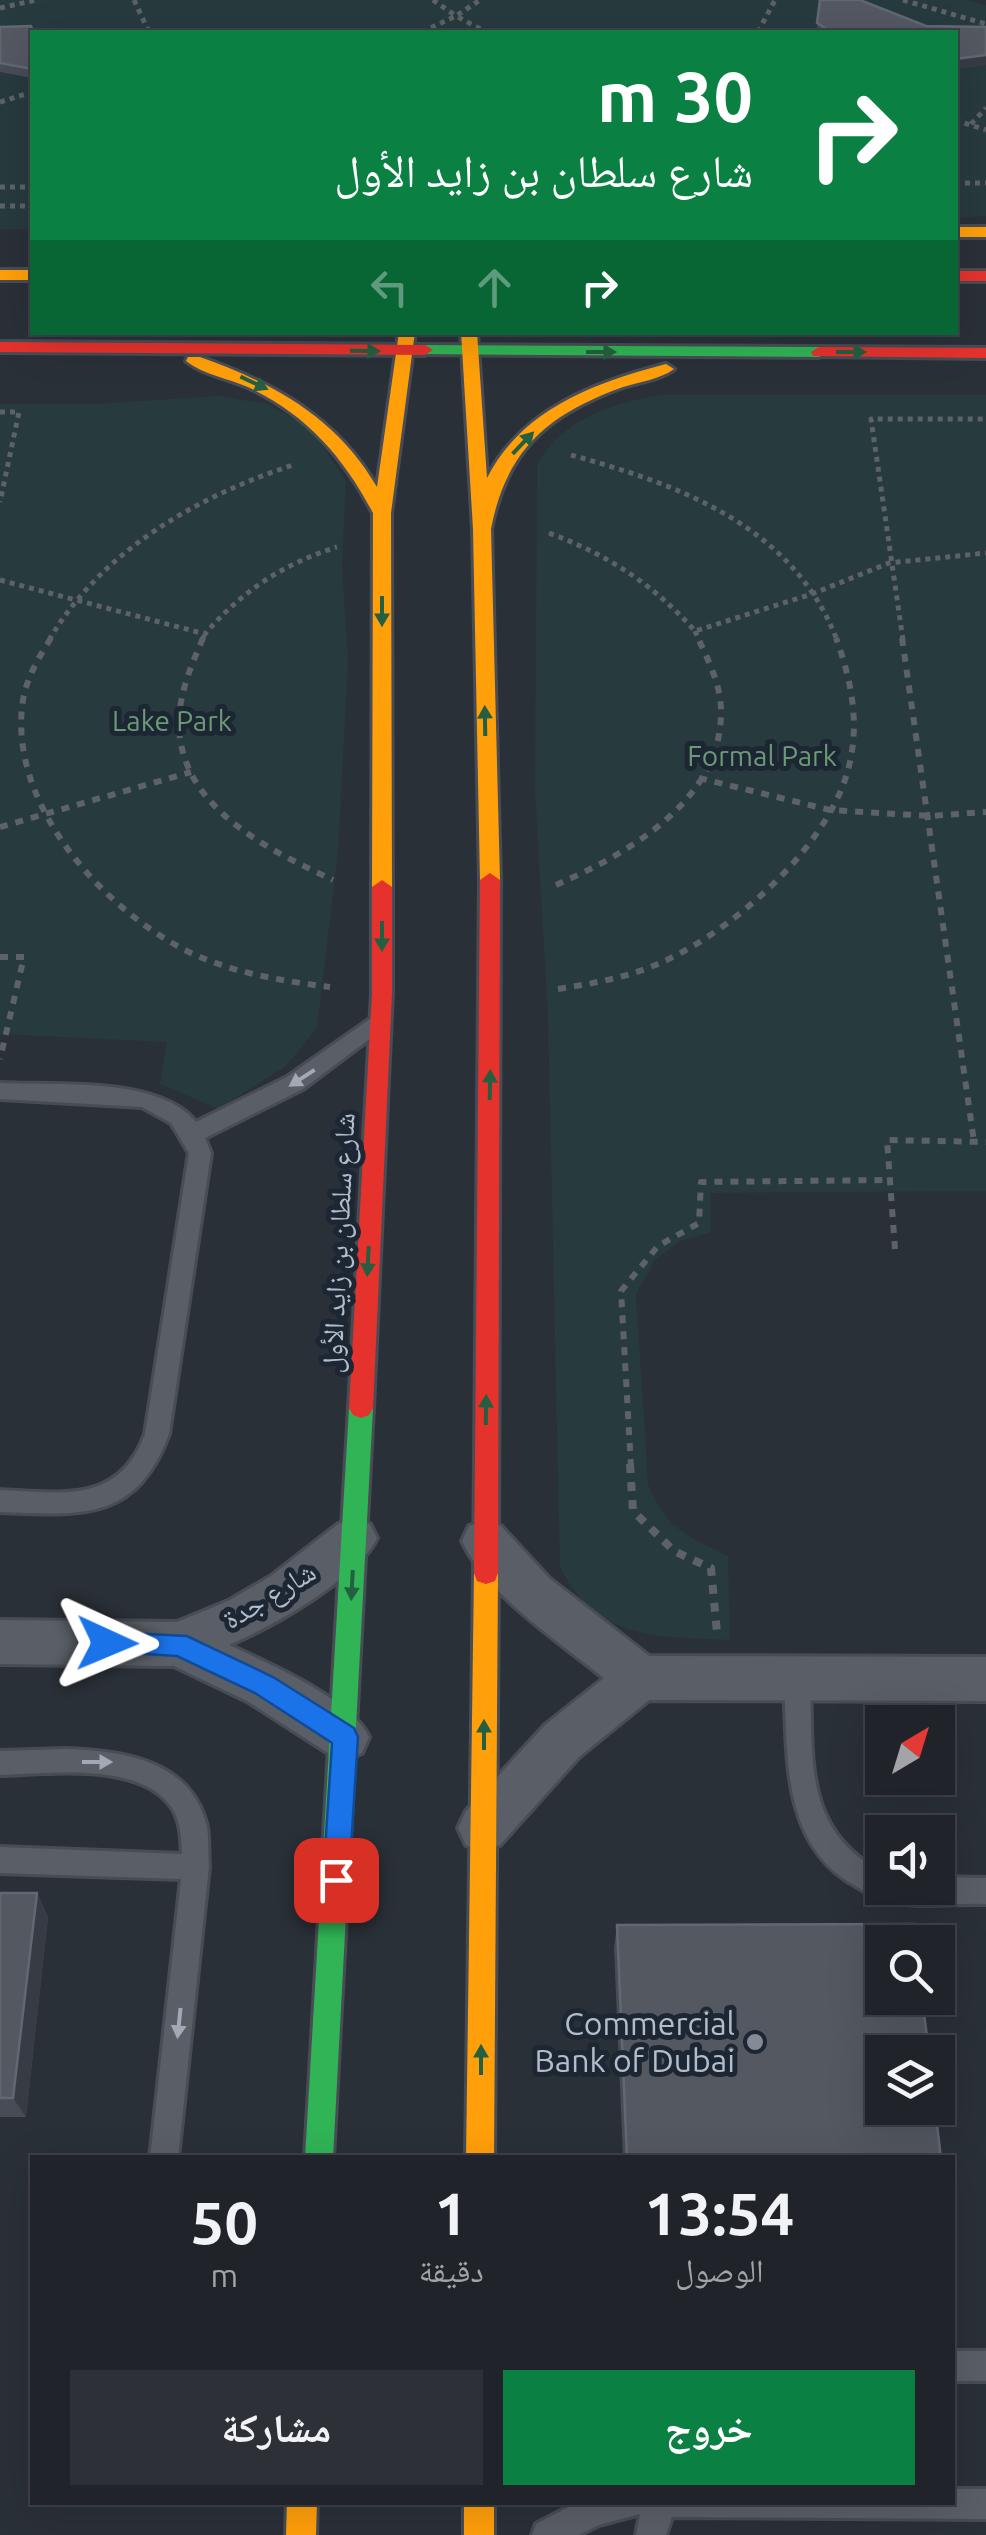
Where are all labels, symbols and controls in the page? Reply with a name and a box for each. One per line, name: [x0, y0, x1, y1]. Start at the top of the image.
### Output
text: 30 m: [597, 57, 753, 135]
icon: right: [788, 70, 918, 200]
text: شارع سلطان بن زايد الأول: [334, 145, 753, 196]
icon: left: [362, 260, 417, 315]
icon: ahead: [467, 260, 522, 315]
icon: right: [572, 260, 627, 315]
one-way arrow: [349, 343, 381, 359]
one-way arrow: [586, 344, 618, 360]
one-way arrow: [836, 344, 868, 360]
one-way arrow: [240, 375, 269, 392]
one-way arrow: [510, 431, 534, 455]
one-way arrow: [374, 595, 390, 627]
one-way arrow: [477, 704, 493, 736]
park label: Lake Park: [112, 705, 232, 736]
park label: Formal Park: [687, 740, 837, 771]
one-way arrow: [374, 920, 390, 952]
one-way arrow: [288, 1069, 316, 1087]
one-way arrow: [483, 1069, 499, 1101]
street label: شارع سلطان بن زايد الأول: [315, 1112, 363, 1374]
one-way arrow: [360, 1245, 376, 1277]
one-way arrow: [479, 1394, 495, 1426]
street label: شارع جدة: [217, 1555, 322, 1637]
one-way arrow: [344, 1570, 360, 1602]
position arrow: [55, 1591, 159, 1695]
north arrow: [865, 1705, 955, 1795]
map controls: [865, 1705, 955, 2125]
one-way arrow: [476, 1719, 492, 1751]
one-way arrow: [82, 1754, 114, 1770]
button: sound: [865, 1815, 955, 1905]
pin: [294, 1838, 379, 1923]
icon: arrive: [309, 1853, 364, 1908]
button: search: [865, 1925, 955, 2015]
place label: Commercial Bank of Dubai: [534, 2005, 735, 2078]
one-way arrow: [171, 2008, 187, 2040]
marker: Commercial Bank of Dubai: [744, 2031, 766, 2053]
button: layers: [865, 2035, 955, 2125]
one-way arrow: [473, 2044, 489, 2076]
text: 1: [434, 2179, 468, 2246]
text: 13:54: [644, 2179, 794, 2246]
text: 50: [191, 2188, 258, 2255]
text: دقيقة: [419, 2252, 484, 2288]
text: الوصول: [675, 2252, 764, 2288]
text: m: [211, 2257, 238, 2293]
button: مشاركة: [70, 2370, 483, 2485]
button: خروج: [503, 2370, 915, 2485]

